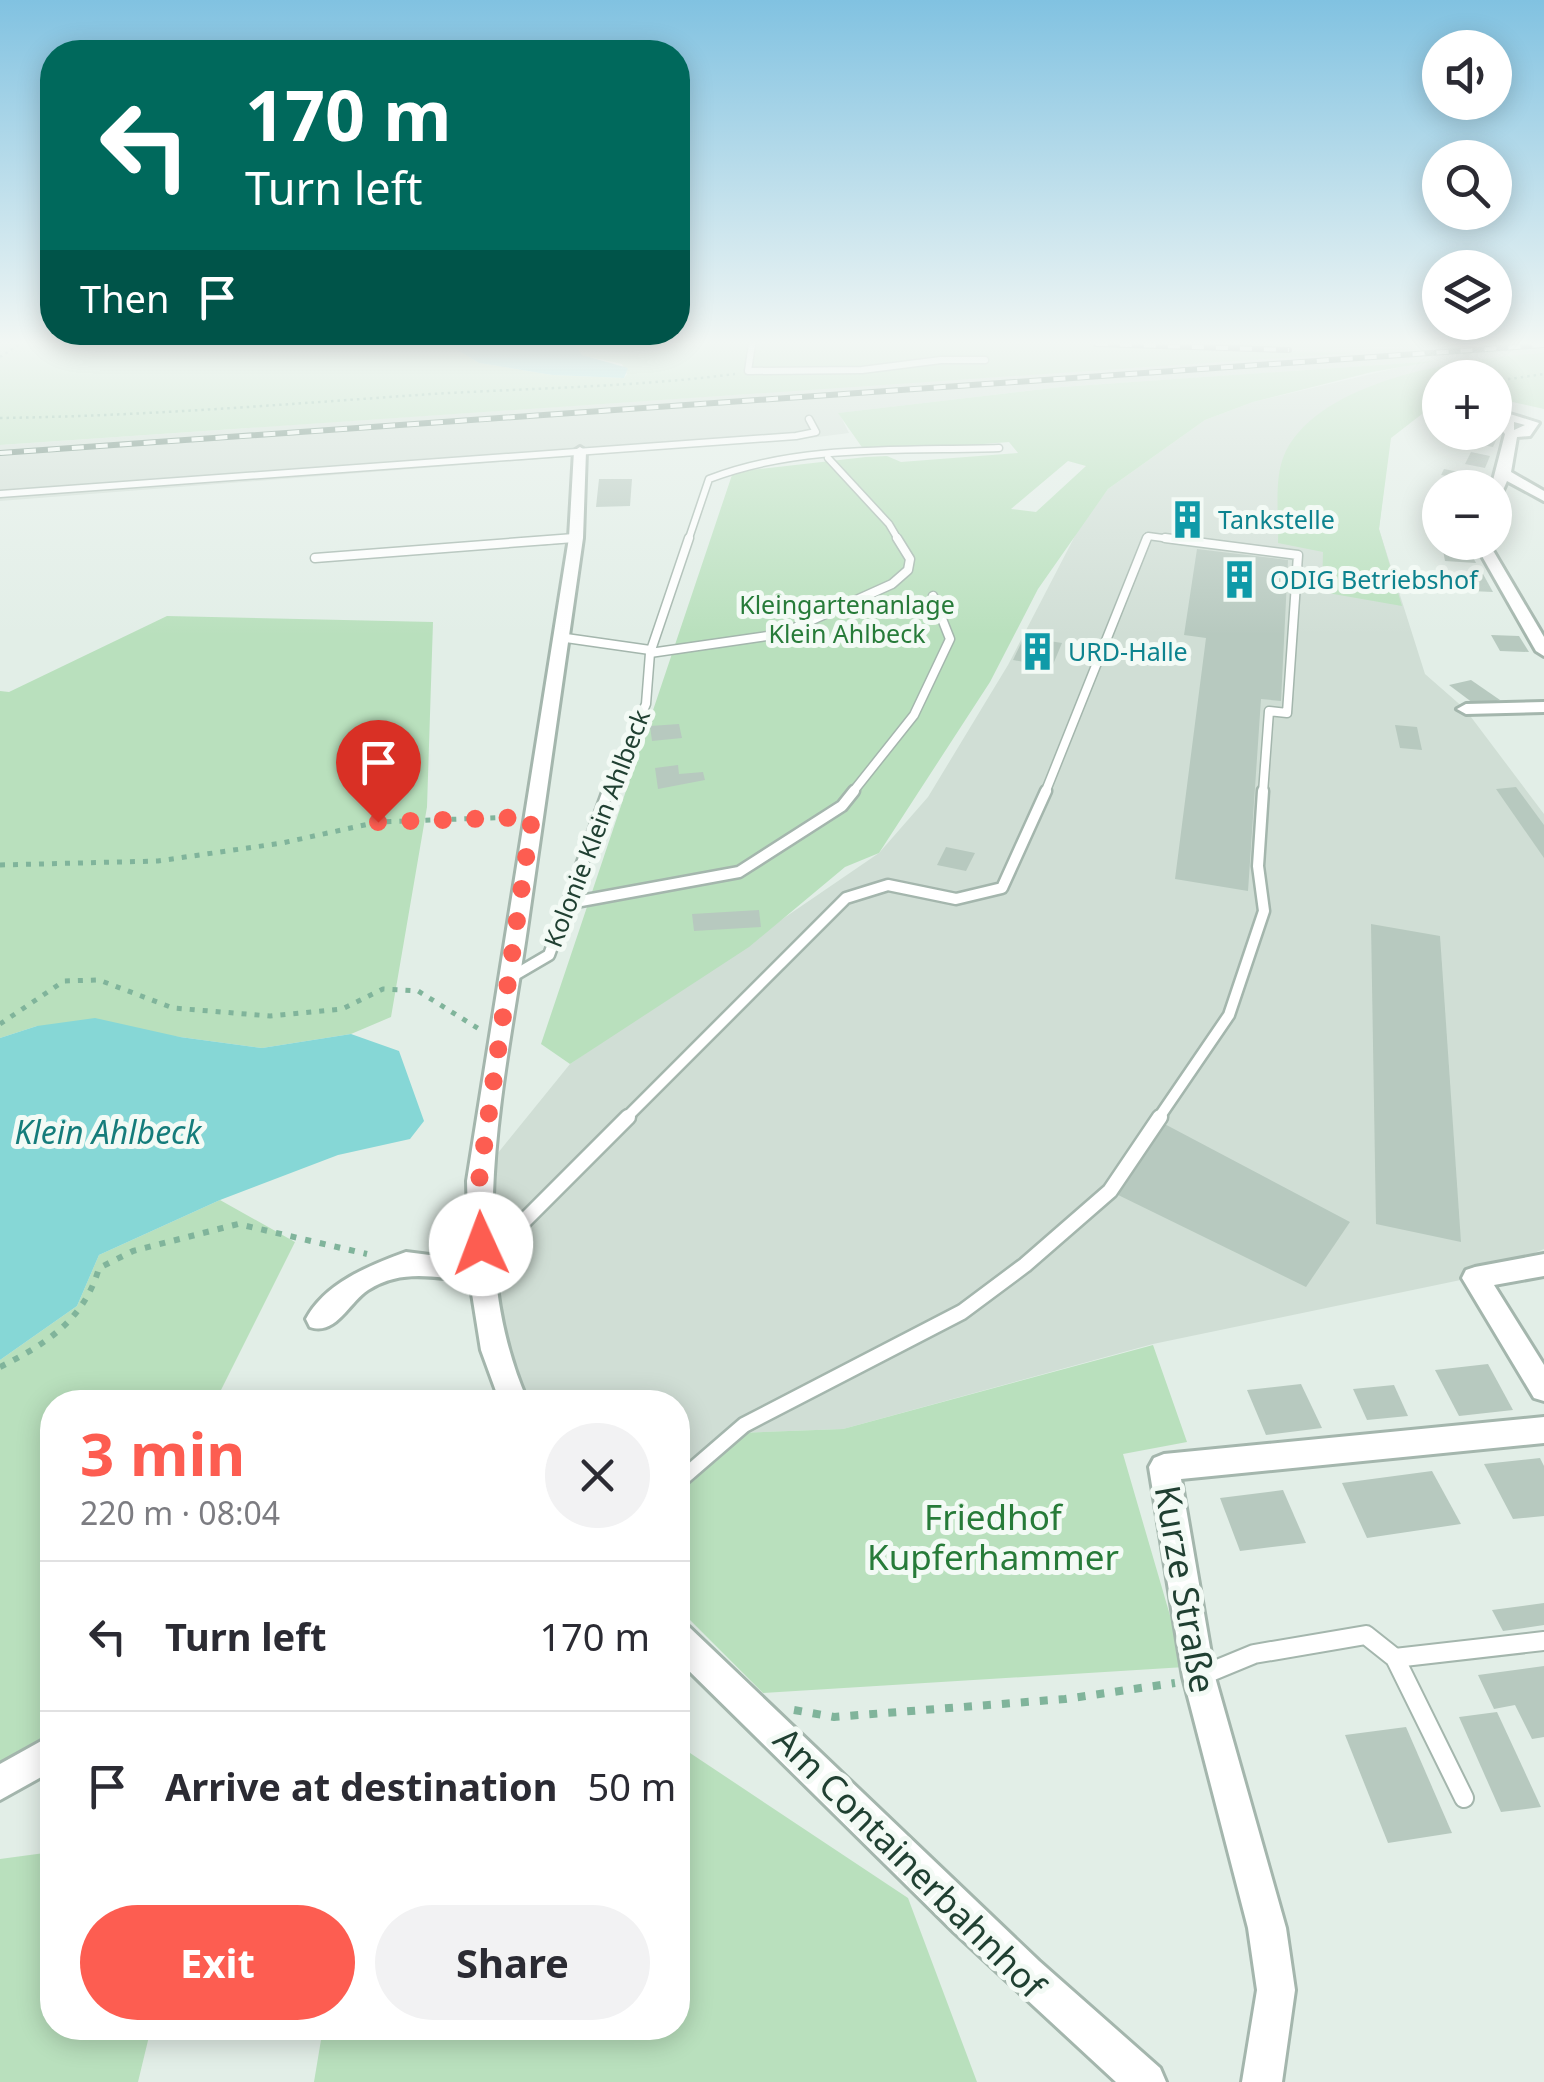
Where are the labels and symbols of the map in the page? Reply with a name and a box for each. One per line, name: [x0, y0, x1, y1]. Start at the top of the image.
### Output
building icon: Tankstelle: [1167, 498, 1209, 540]
place label: Tankstelle: [1218, 502, 1335, 536]
building icon: ODIG Betriebshof: [1219, 558, 1261, 600]
place label: ODIG Betriebshof: [1270, 562, 1479, 596]
park label: Kleingartenanlage Klein Ahlbeck: [739, 587, 955, 650]
building icon: URD-Halle: [1017, 630, 1059, 672]
place label: URD-Halle: [1068, 634, 1188, 668]
street label: Kolonie Klein Ahlbeck: [535, 704, 657, 952]
pin: [336, 720, 421, 823]
water label: Klein Ahlbeck: [15, 1110, 203, 1153]
position arrow: [429, 1192, 533, 1296]
street label: Kurze Straße: [1145, 1481, 1227, 1697]
park label: Friedhof Kupferhammer: [867, 1493, 1119, 1580]
street label: Am Containerbahnhof: [764, 1716, 1057, 2009]

